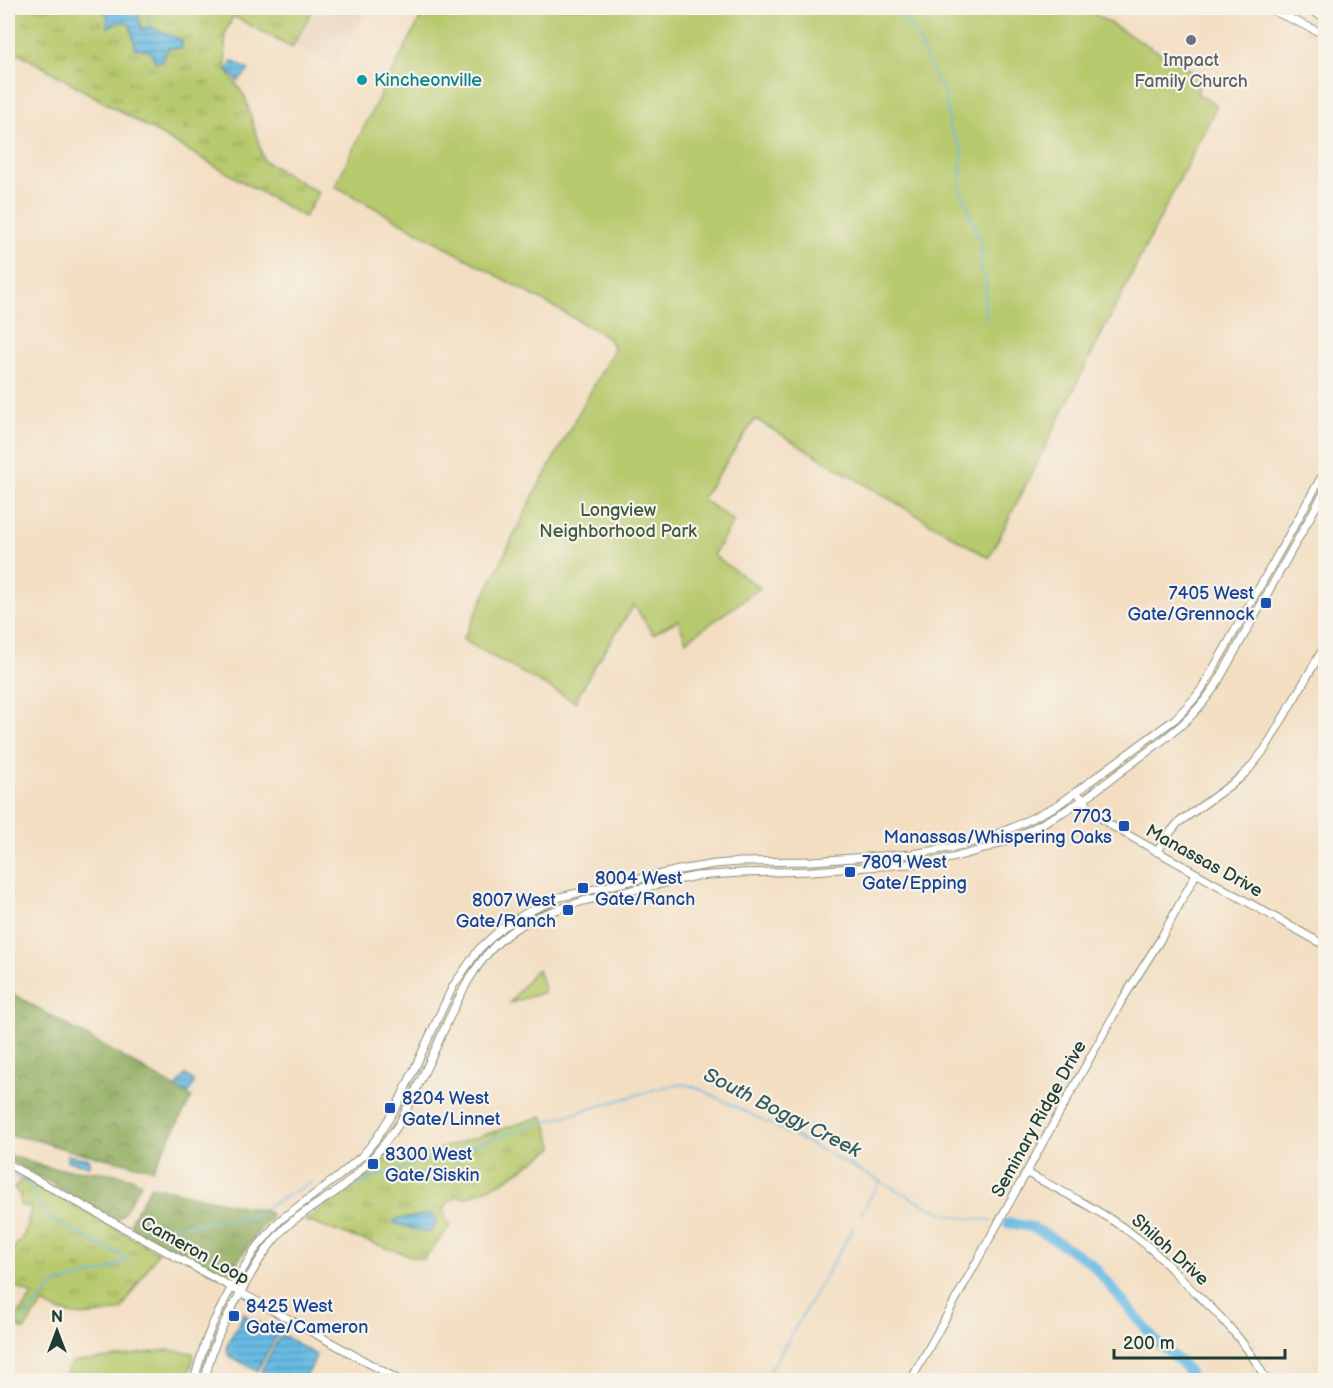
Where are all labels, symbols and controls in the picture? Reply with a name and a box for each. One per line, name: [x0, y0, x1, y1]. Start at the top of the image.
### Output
marker: Impact Family Church: [1184, 33, 1198, 47]
place label: Impact Family Church: [1134, 50, 1248, 92]
place label: Kincheonville: [374, 70, 482, 91]
marker: Kincheonville: [355, 73, 369, 87]
park label: Longview Neighborhood Park: [539, 500, 697, 542]
place label: 7405 West Gate/Grennock: [1127, 583, 1254, 625]
marker: 7405 West Gate/Grennock: [1259, 596, 1273, 610]
place label: 7703 Manassas/Whispering Oaks: [883, 806, 1112, 848]
marker: 7703 Manassas/Whispering Oaks: [1117, 819, 1131, 833]
street label: Manassas Drive: [1142, 820, 1266, 902]
place label: 7809 West Gate/Epping: [862, 852, 967, 894]
marker: 7809 West Gate/Epping: [843, 865, 857, 879]
place label: 8004 West Gate/Ranch: [595, 868, 695, 910]
marker: 8004 West Gate/Ranch: [576, 881, 590, 895]
place label: 8007 West Gate/Ranch: [456, 890, 556, 932]
marker: 8007 West Gate/Ranch: [561, 903, 575, 917]
street label: Seminary Ridge Drive: [987, 1037, 1091, 1201]
water label: South Boggy Creek: [699, 1063, 866, 1164]
place label: 8204 West Gate/Linnet: [402, 1088, 501, 1130]
marker: 8204 West Gate/Linnet: [383, 1101, 397, 1115]
place label: 8300 West Gate/Siskin: [385, 1144, 480, 1186]
marker: 8300 West Gate/Siskin: [366, 1157, 380, 1171]
street label: Shiloh Drive: [1127, 1210, 1213, 1290]
street label: Cameron Loop: [137, 1213, 253, 1289]
place label: 8425 West Gate/Cameron: [246, 1296, 368, 1338]
north arrow: [27, 1301, 87, 1361]
text: N: [51, 1308, 63, 1327]
marker: 8425 West Gate/Cameron: [227, 1309, 241, 1323]
scale bar: [1114, 1322, 1285, 1360]
text: 200 m: [1123, 1333, 1175, 1354]

